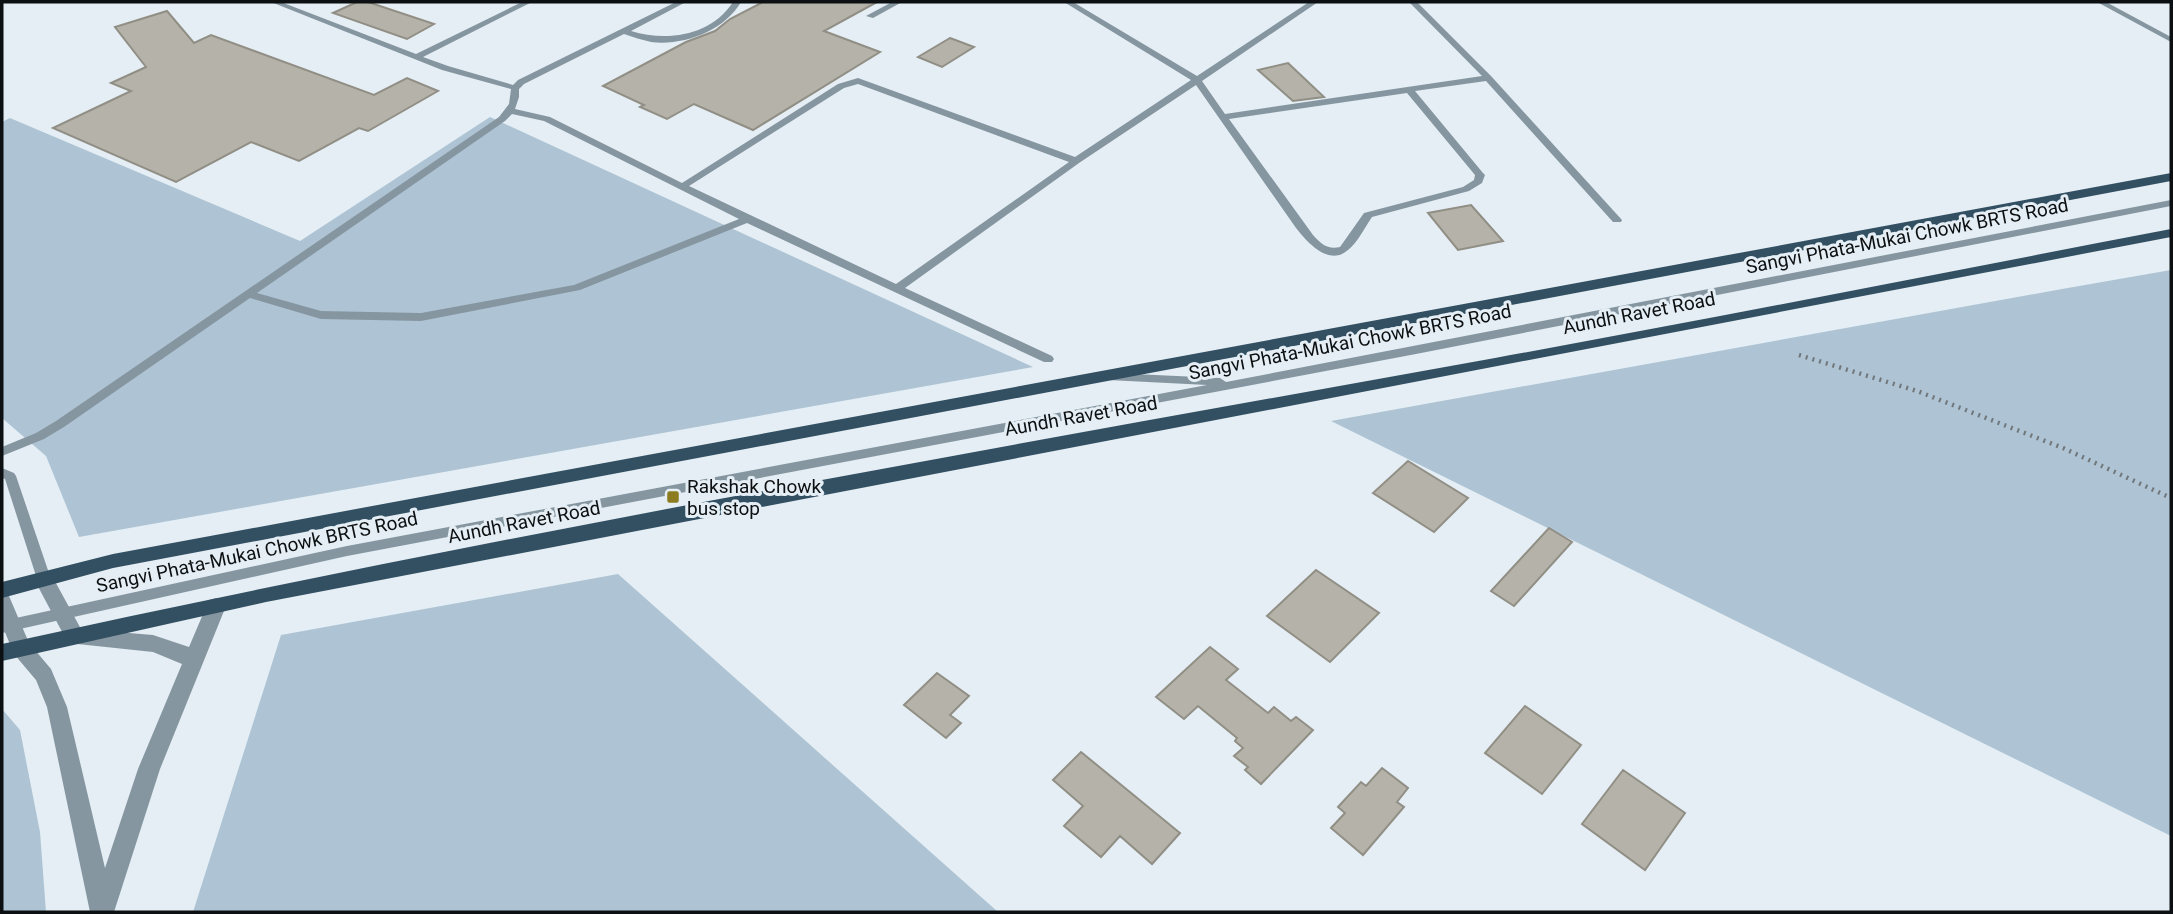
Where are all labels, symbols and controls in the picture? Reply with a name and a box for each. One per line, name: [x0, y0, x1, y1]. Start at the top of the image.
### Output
street label: Sangvi Phata-Mukai Chowk BRTS Road: [1744, 193, 2070, 279]
street label: Aundh Ravet Road: [1561, 287, 1717, 339]
street label: Sangvi Phata-Mukai Chowk BRTS Road: [1187, 299, 1513, 385]
street label: Aundh Ravet Road: [1003, 391, 1159, 441]
place label: Rakshak Chowk bus stop: [687, 475, 822, 520]
marker: Rakshak Chowk bus stop: [665, 489, 681, 505]
street label: Aundh Ravet Road: [446, 496, 602, 548]
street label: Sangvi Phata-Mukai Chowk BRTS Road: [94, 507, 420, 597]

